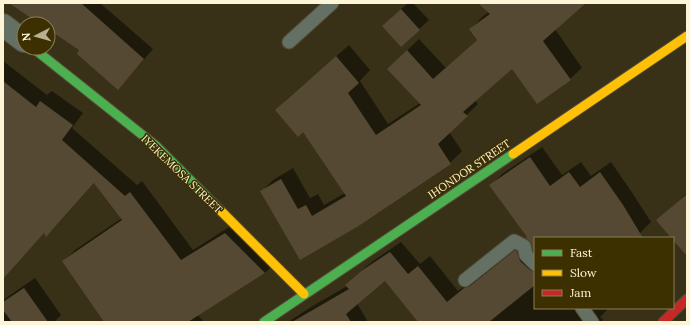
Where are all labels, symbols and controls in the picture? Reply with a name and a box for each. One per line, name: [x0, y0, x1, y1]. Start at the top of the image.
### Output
north arrow: [16, 16, 56, 56]
text: N: [19, 32, 33, 42]
street label: IYEKEMOSA STREET: [138, 132, 226, 216]
street label: IHONDOR STREET: [425, 136, 513, 202]
legend: [534, 237, 674, 309]
text: Fast: [570, 245, 593, 260]
text: Slow: [570, 265, 597, 280]
text: Jam: [569, 285, 591, 300]

